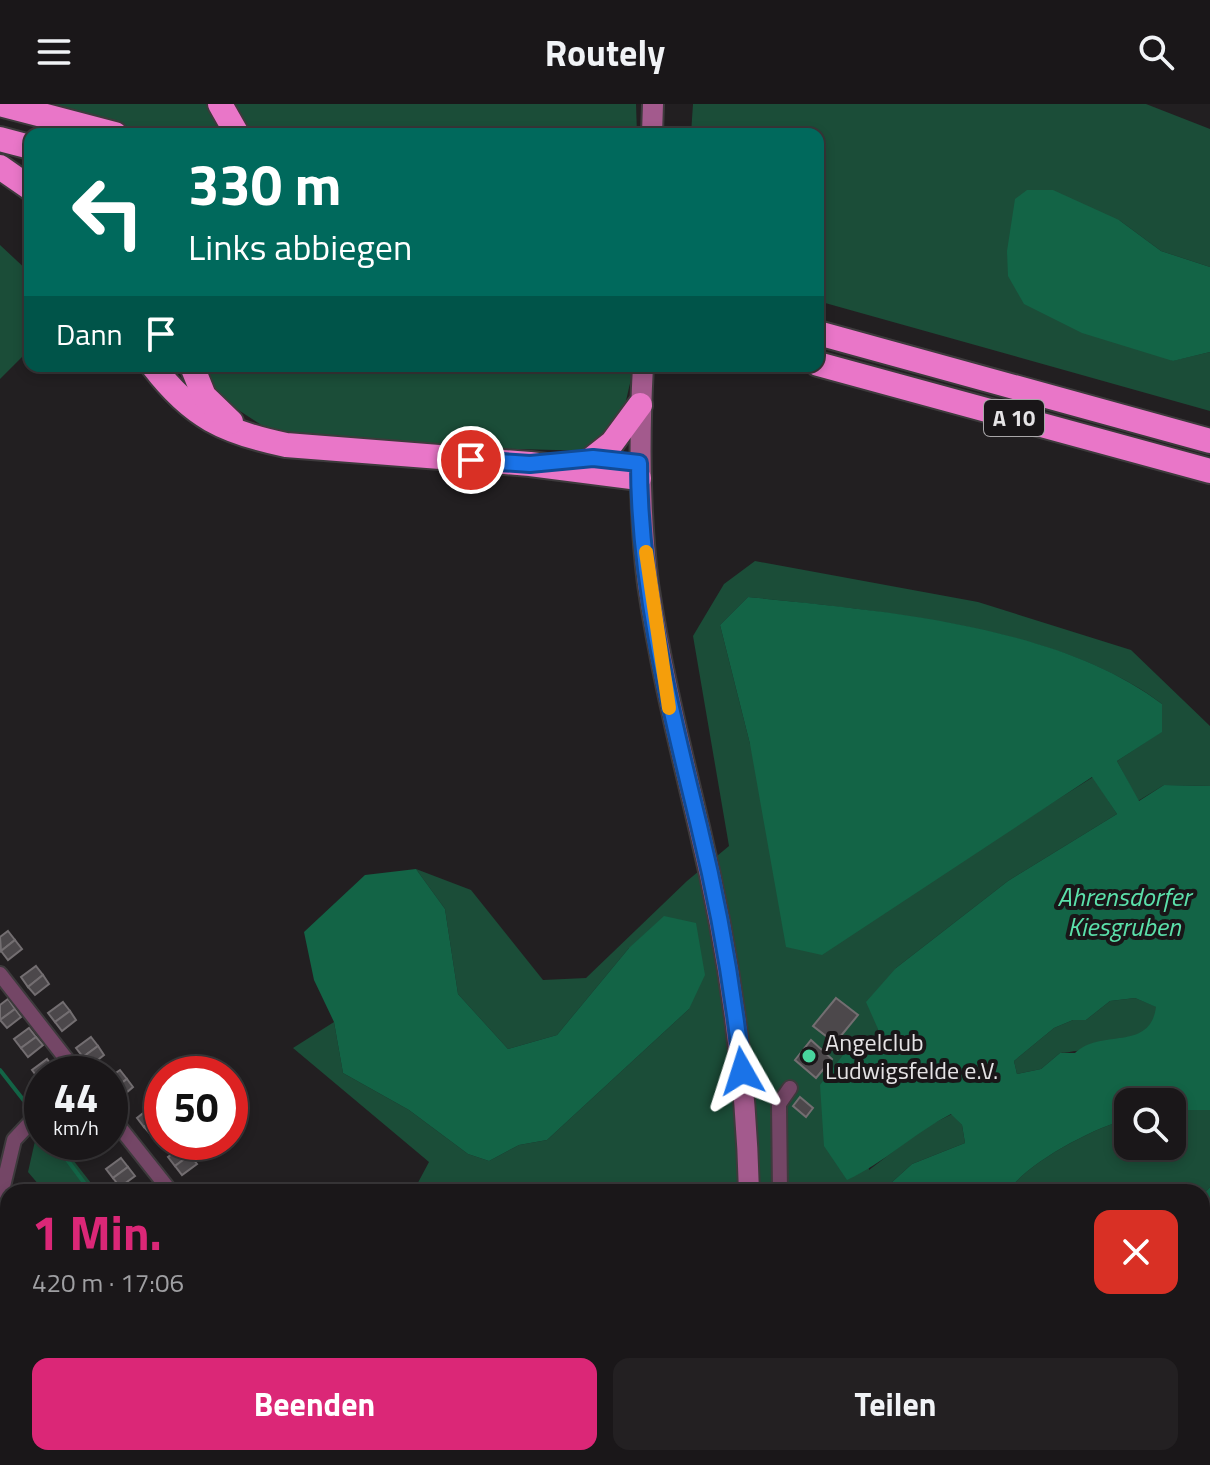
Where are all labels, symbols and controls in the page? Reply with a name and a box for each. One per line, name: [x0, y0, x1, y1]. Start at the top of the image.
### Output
text: Routely: [545, 25, 665, 80]
icon: menu: [32, 30, 76, 74]
icon: search: [1134, 30, 1178, 74]
text: 330 m: [188, 142, 341, 227]
icon: left: [56, 160, 160, 264]
text: Links abbiegen: [188, 219, 412, 274]
text: Dann: [56, 311, 123, 357]
icon: arrive: [139, 312, 183, 356]
road number: A 10: [984, 400, 1044, 436]
pin: [437, 426, 505, 494]
icon: arrive: [449, 438, 493, 482]
water label: Ahrensdorfer Kiesgruben: [1057, 877, 1194, 946]
place label: Angelclub Ludwigsfelde e.V.: [825, 1024, 998, 1088]
position arrow: [700, 1029, 784, 1113]
marker: Angelclub Ludwigsfelde e.V.: [800, 1047, 818, 1065]
speed limit sign: 50: [144, 1056, 248, 1160]
text: 44: [54, 1067, 98, 1128]
map controls: [1114, 1088, 1186, 1160]
button: search: [1114, 1088, 1186, 1160]
text: km/h: [53, 1112, 99, 1143]
text: 1 Min.: [32, 1196, 162, 1269]
button: close: [1094, 1210, 1178, 1294]
text: 420 m · 17:06: [32, 1263, 184, 1302]
button: Beenden: [32, 1358, 597, 1450]
button: Teilen: [613, 1358, 1178, 1450]

